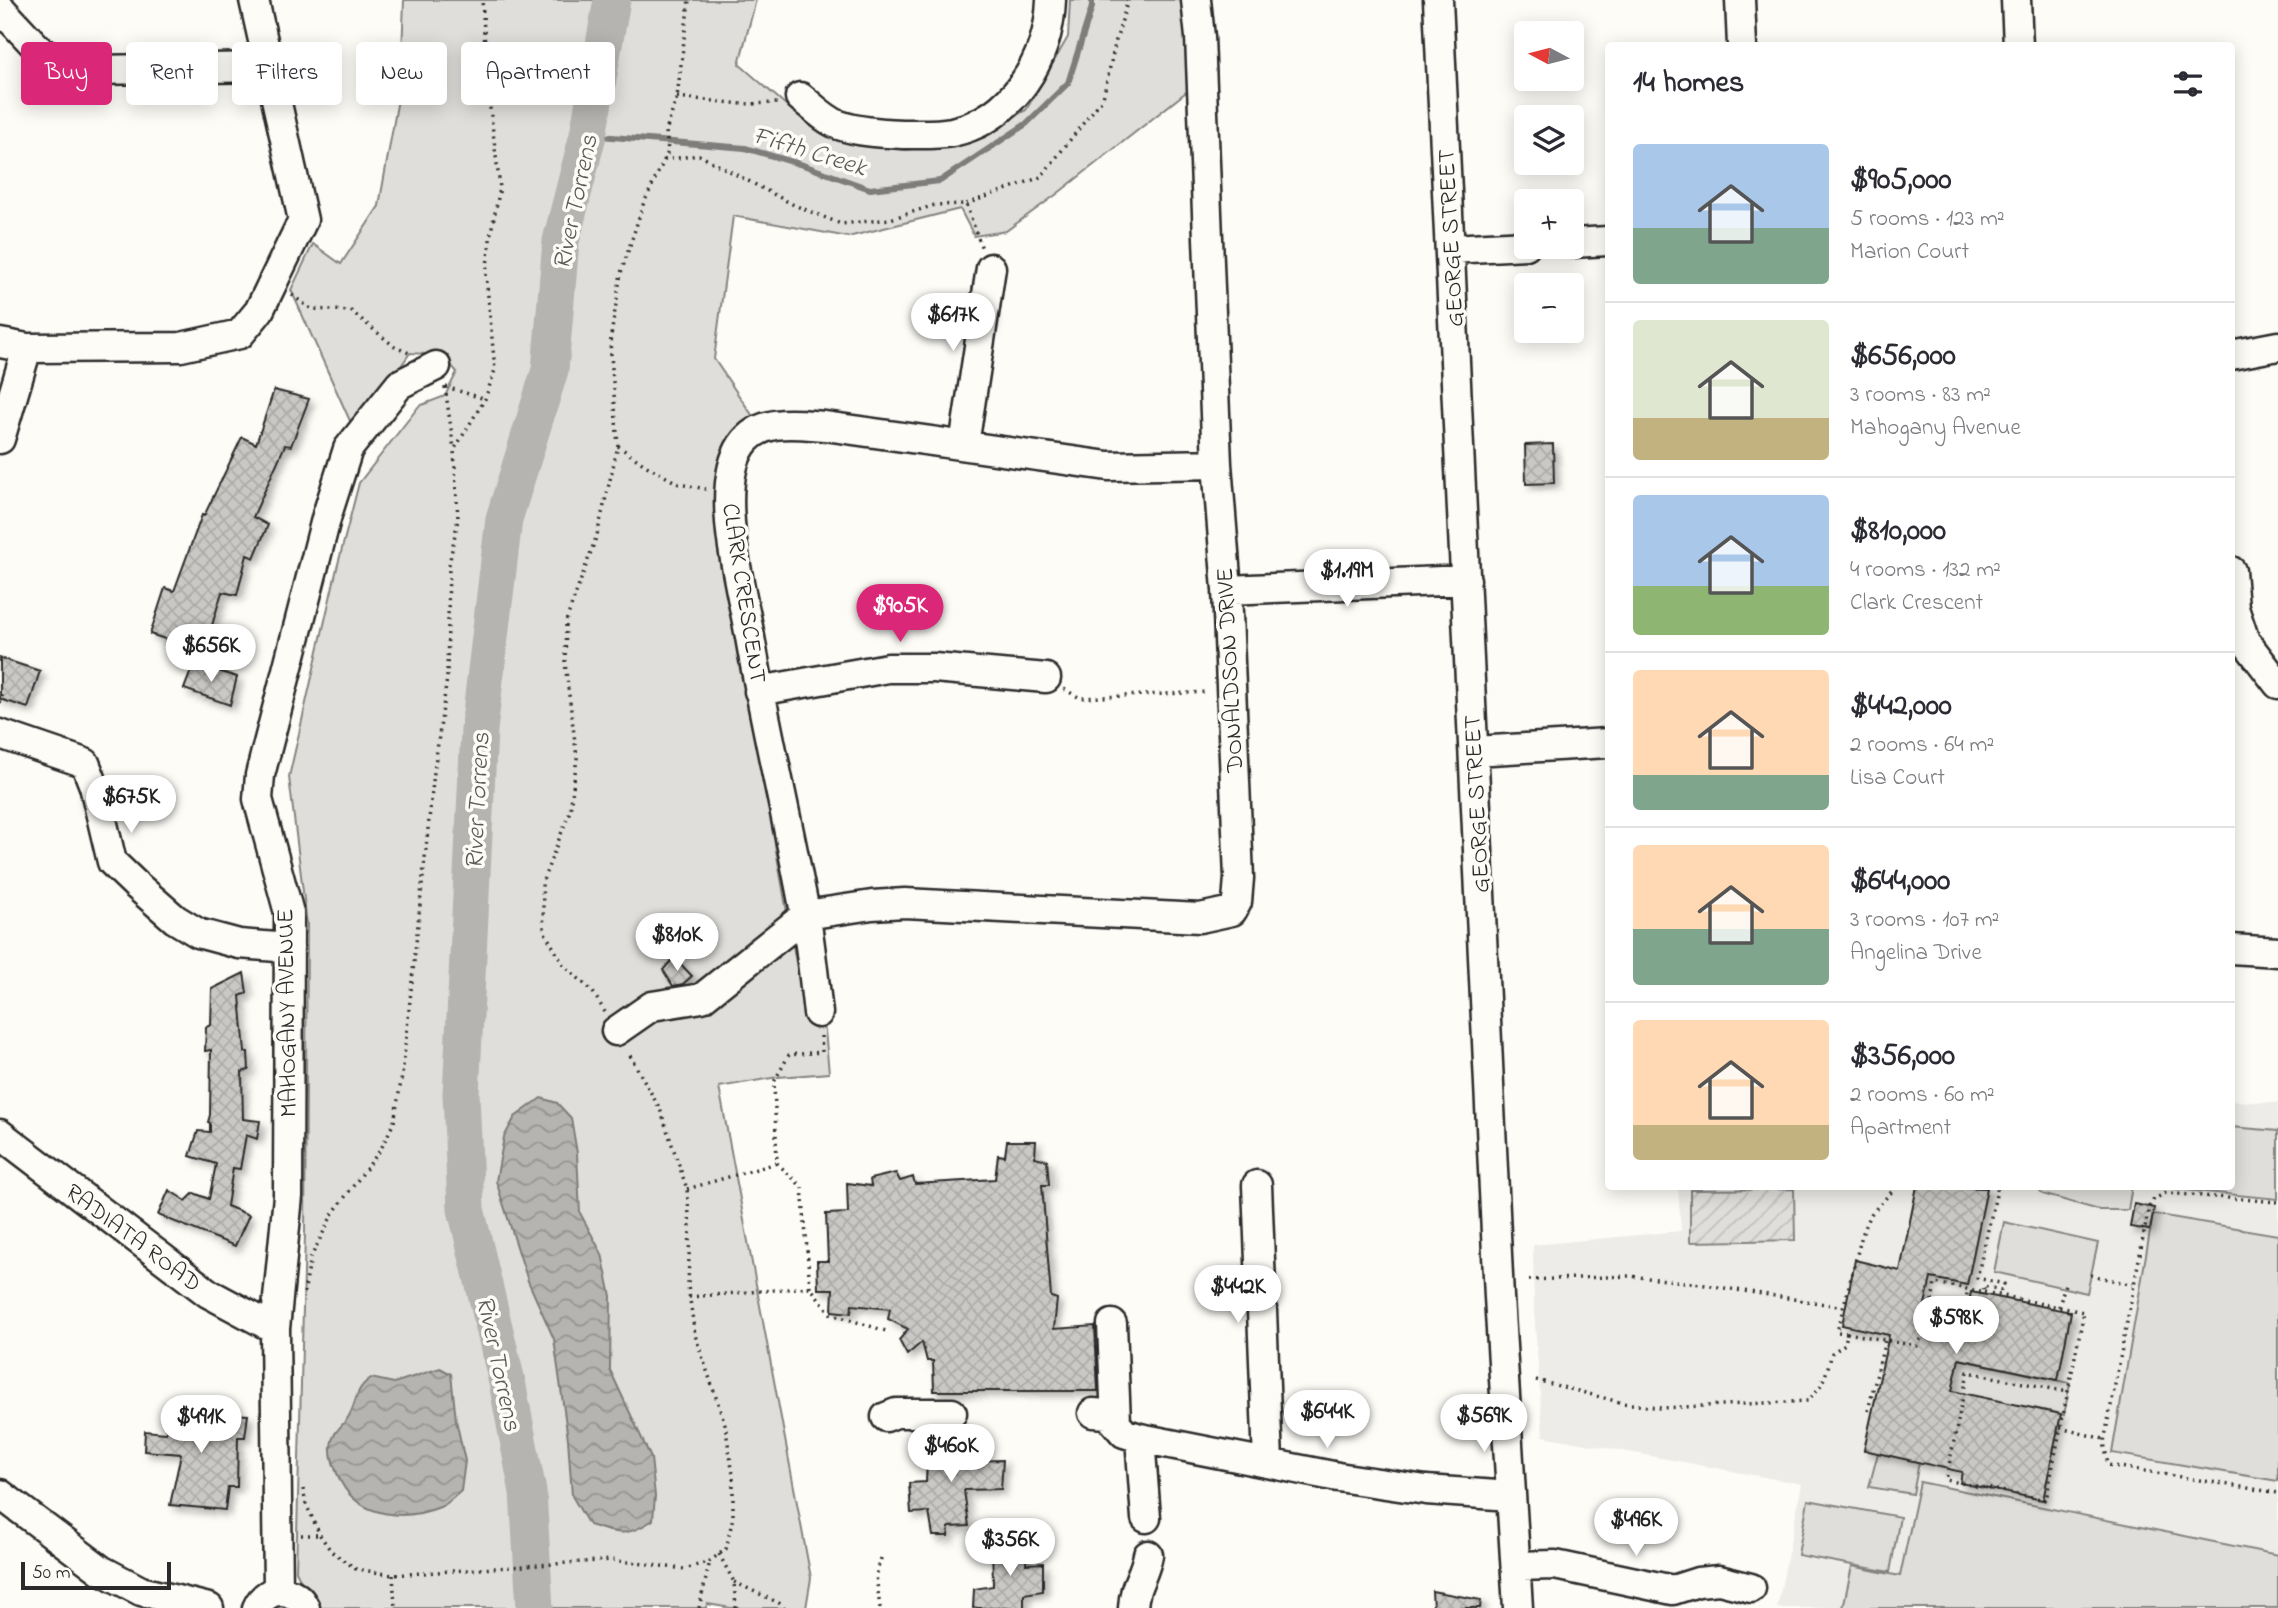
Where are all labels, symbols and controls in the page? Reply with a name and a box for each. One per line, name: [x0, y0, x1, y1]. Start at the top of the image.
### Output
north arrow: [1514, 21, 1584, 91]
map controls: [1514, 21, 1584, 343]
chip: Buy: [21, 42, 112, 105]
chip: Rent: [126, 42, 218, 105]
chip: Filters: [232, 42, 342, 105]
chip: New: [356, 42, 447, 105]
chip: Apartment: [461, 42, 615, 105]
text: 14 homes: [1633, 62, 1744, 106]
icon: filters: [2169, 65, 2207, 103]
button: layers: [1514, 105, 1584, 175]
water label: Fifth Creek: [748, 118, 872, 189]
water label: River Torrens: [544, 131, 610, 274]
street label: GEORGE STREET: [1430, 148, 1475, 328]
text: $905,000: [1850, 159, 1951, 203]
icon: home: [1689, 172, 1773, 256]
button: +: [1514, 189, 1584, 259]
text: 5 rooms · 123 m²: [1850, 203, 2005, 236]
text: Marion Court: [1850, 236, 1969, 269]
button: −: [1514, 273, 1584, 343]
pin: $617K: [904, 294, 1002, 353]
text: $617K: [927, 299, 979, 332]
text: $656,000: [1850, 335, 1956, 379]
icon: home: [1689, 348, 1773, 432]
text: 3 rooms · 83 m²: [1850, 379, 1991, 412]
text: Mahogany Avenue: [1850, 412, 2021, 445]
street label: CLARK CRESCENT: [711, 501, 774, 686]
text: $810,000: [1850, 510, 1946, 554]
icon: home: [1689, 523, 1773, 607]
pin: $1.19M: [1290, 550, 1404, 609]
text: 4 rooms · 132 m²: [1850, 554, 2001, 587]
text: $1.19M: [1320, 555, 1374, 588]
street label: DONALDSON DRIVE: [1209, 567, 1254, 774]
pin: $905K: [851, 584, 949, 644]
text: Clark Crescent: [1850, 587, 1983, 620]
text: $905K: [872, 590, 928, 623]
pin: $656K: [162, 624, 260, 684]
text: $656K: [182, 630, 240, 663]
text: $442,000: [1850, 685, 1952, 729]
icon: home: [1689, 698, 1773, 782]
street label: GEORGE STREET: [1456, 714, 1501, 894]
text: 2 rooms · 64 m²: [1850, 729, 1994, 762]
water label: River Torrens: [456, 731, 502, 871]
text: Lisa Court: [1850, 762, 1945, 795]
pin: $675K: [82, 776, 180, 835]
text: $675K: [102, 781, 160, 814]
text: $644,000: [1850, 860, 1950, 904]
icon: home: [1689, 873, 1773, 957]
text: 3 rooms · 107 m²: [1850, 904, 1999, 937]
street label: MAHOGANY AVENUE: [269, 908, 308, 1118]
pin: $810K: [628, 914, 726, 973]
text: $810K: [652, 919, 702, 952]
text: Angelina Drive: [1850, 937, 1982, 970]
text: $356,000: [1850, 1035, 1955, 1079]
icon: home: [1689, 1048, 1773, 1132]
text: 2 rooms · 60 m²: [1850, 1079, 1995, 1112]
text: Apartment: [1850, 1112, 1951, 1145]
street label: RADIATA ROAD: [57, 1176, 208, 1302]
pin: $442K: [1189, 1266, 1287, 1325]
text: $442K: [1210, 1271, 1266, 1304]
water label: River Torrens: [464, 1293, 530, 1435]
pin: $598K: [1907, 1296, 2005, 1356]
text: $598K: [1929, 1302, 1983, 1335]
pin: $644K: [1278, 1390, 1376, 1450]
pin: $569K: [1435, 1394, 1533, 1454]
pin: $491K: [152, 1396, 250, 1455]
text: $644K: [1300, 1396, 1354, 1429]
text: $569K: [1456, 1400, 1512, 1433]
text: $491K: [177, 1401, 225, 1434]
pin: $460K: [902, 1424, 1000, 1484]
text: $460K: [924, 1430, 978, 1463]
pin: $496K: [1587, 1498, 1685, 1558]
text: $496K: [1610, 1504, 1662, 1537]
pin: $356K: [961, 1518, 1059, 1578]
text: $356K: [981, 1524, 1039, 1557]
scale bar: [21, 1559, 172, 1591]
text: 50 m: [32, 1560, 71, 1587]

